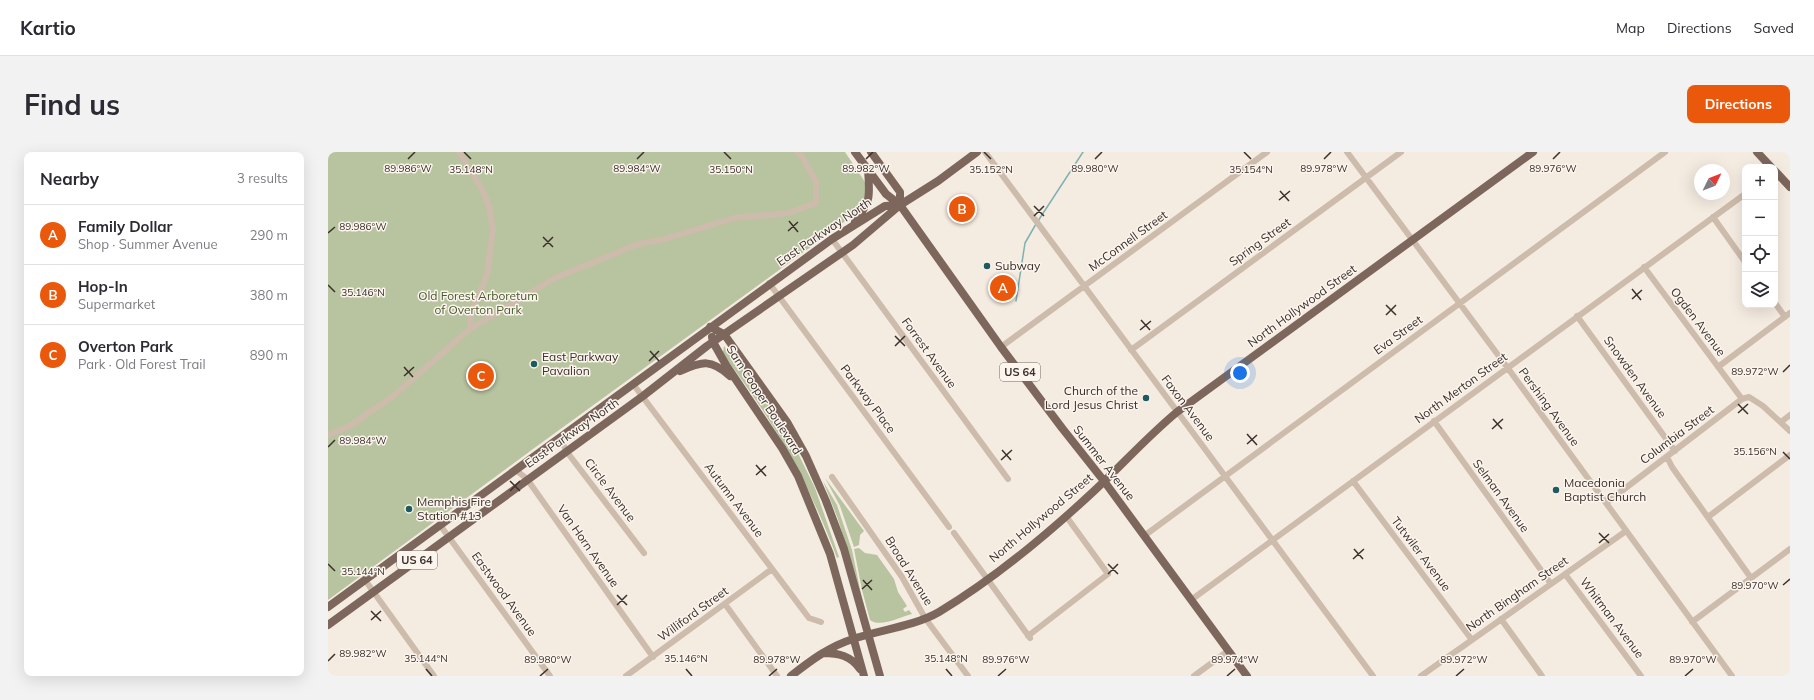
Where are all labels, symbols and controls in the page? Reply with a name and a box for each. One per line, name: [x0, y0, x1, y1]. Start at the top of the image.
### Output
text: Kartio: [20, 16, 76, 40]
text: Map: [1616, 19, 1645, 37]
text: Directions: [1667, 19, 1732, 37]
text: Saved: [1754, 19, 1794, 37]
button: Directions: [1687, 85, 1790, 123]
text: Find us: [24, 87, 120, 122]
text: 89.986°W: [384, 162, 432, 175]
text: 89.984°W: [613, 162, 661, 175]
text: 89.982°W: [842, 162, 890, 175]
text: 89.980°W: [1071, 162, 1119, 175]
text: 89.978°W: [1300, 162, 1348, 175]
text: 89.976°W: [1529, 162, 1577, 175]
text: 35.148°N: [449, 163, 493, 176]
text: 35.150°N: [709, 163, 753, 176]
text: 35.152°N: [969, 163, 1013, 176]
text: 35.154°N: [1229, 163, 1273, 176]
north arrow: [1694, 164, 1730, 200]
map controls: [1742, 164, 1778, 308]
button: +: [1742, 164, 1778, 200]
text: Nearby: [40, 168, 99, 189]
text: 3 results: [237, 170, 288, 186]
street label: East Parkway North: [773, 194, 874, 269]
pin: B: [949, 194, 975, 224]
button: −: [1742, 200, 1778, 236]
street label: McConnell Street: [1085, 207, 1170, 274]
street label: Spring Street: [1226, 214, 1293, 269]
text: Family Dollar: [78, 217, 173, 236]
text: 89.986°W: [339, 220, 387, 233]
text: A: [48, 227, 58, 243]
text: 290 m: [250, 227, 288, 243]
text: Shop · Summer Avenue: [78, 236, 218, 252]
button: locate: [1742, 236, 1778, 272]
place label: Subway: [995, 258, 1041, 273]
marker: Subway: [982, 261, 992, 271]
street label: North Hollywood Street: [1244, 261, 1359, 350]
button: layers: [1742, 272, 1778, 308]
pin: A: [990, 273, 1016, 303]
text: Hop-In: [78, 277, 128, 296]
street label: Ogden Avenue: [1668, 284, 1729, 359]
text: 35.146°N: [341, 286, 385, 299]
text: B: [49, 287, 57, 303]
text: 380 m: [250, 287, 288, 303]
park label: Old Forest Arboretum of Overton Park: [418, 288, 538, 317]
text: Supermarket: [78, 296, 155, 312]
street label: Eva Street: [1370, 312, 1425, 357]
street label: Forrest Avenue: [899, 314, 960, 391]
street label: Snowden Avenue: [1601, 333, 1670, 420]
text: Overton Park: [78, 337, 173, 356]
street label: Sam Cooper Boulevard: [723, 342, 805, 457]
text: C: [49, 347, 57, 363]
text: 890 m: [250, 347, 288, 363]
place label: East Parkway Pavalion: [542, 349, 619, 378]
street label: North Merton Street: [1412, 349, 1510, 426]
text: Park · Old Forest Trail: [78, 356, 206, 372]
marker: East Parkway Pavalion: [529, 359, 539, 369]
pin: C: [468, 361, 494, 391]
street label: Parkway Place: [838, 361, 899, 436]
road number: US 64: [1000, 363, 1040, 381]
your location: [1230, 363, 1250, 383]
street label: Pershing Avenue: [1516, 365, 1583, 449]
text: 89.972°W: [1731, 365, 1779, 378]
street label: Faxon Avenue: [1159, 372, 1218, 444]
place label: Church of the Lord Jesus Christ: [1045, 383, 1138, 412]
marker: Church of the Lord Jesus Christ: [1141, 393, 1151, 403]
street label: East Parkway North: [522, 395, 622, 471]
street label: Columbia Street: [1637, 402, 1717, 467]
street label: Summer Avenue: [1070, 422, 1138, 503]
text: 89.984°W: [339, 434, 387, 447]
text: 35.156°N: [1733, 445, 1777, 458]
street label: Circle Avenue: [582, 455, 639, 524]
street label: Selman Avenue: [1470, 456, 1533, 535]
street label: Autumn Avenue: [702, 459, 767, 540]
street label: North Hollywood Street: [986, 470, 1096, 565]
place label: Macedonia Baptist Church: [1564, 475, 1646, 504]
marker: Macedonia Baptist Church: [1551, 485, 1561, 495]
place label: Memphis Fire Station #13: [417, 494, 491, 523]
street label: Van Horn Avenue: [554, 502, 622, 590]
marker: Memphis Fire Station #13: [404, 504, 414, 514]
street label: Tutwiler Avenue: [1388, 513, 1454, 594]
street label: Broad Avenue: [882, 533, 937, 608]
street label: Eastwood Avenue: [469, 549, 540, 639]
road number: US 64: [397, 551, 437, 569]
street label: North Bingham Street: [1463, 553, 1571, 635]
text: 35.144°N: [341, 565, 385, 578]
street label: Whitman Avenue: [1577, 574, 1648, 661]
text: 89.970°W: [1731, 579, 1779, 592]
street label: Williford Street: [655, 583, 731, 644]
text: 89.982°W: [339, 647, 387, 660]
text: 35.144°N: [404, 652, 448, 665]
text: 35.146°N: [664, 652, 708, 665]
text: 35.148°N: [924, 652, 968, 665]
text: 89.980°W: [524, 653, 572, 666]
text: 89.978°W: [753, 653, 801, 666]
text: 89.976°W: [982, 653, 1030, 666]
text: 89.974°W: [1211, 653, 1259, 666]
text: 89.972°W: [1440, 653, 1488, 666]
text: 89.970°W: [1669, 653, 1717, 666]

